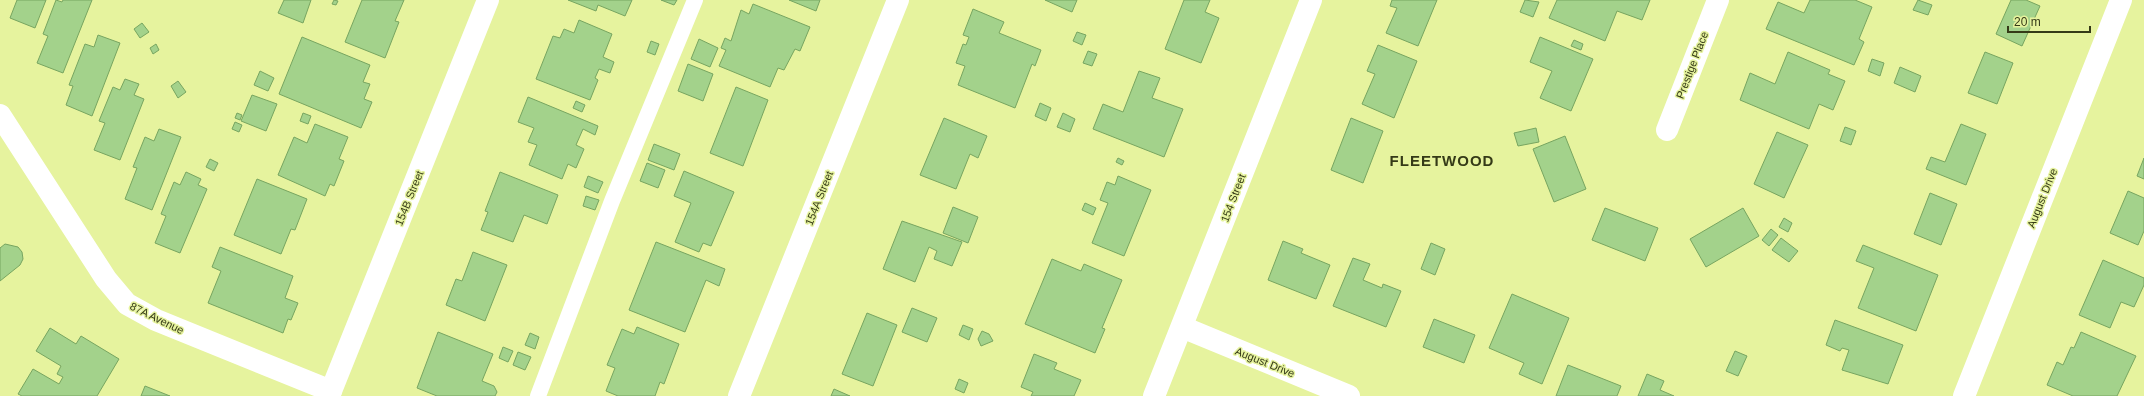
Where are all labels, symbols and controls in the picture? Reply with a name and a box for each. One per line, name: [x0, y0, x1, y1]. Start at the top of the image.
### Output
scale bar: [2008, 8, 2090, 34]
text: 20 m: [2014, 15, 2041, 29]
street label: Prestige Place: [1674, 30, 1710, 100]
district label: FLEETWOOD: [1390, 152, 1494, 169]
street label: August Drive: [2025, 167, 2059, 229]
street label: 154B Street: [393, 169, 425, 227]
street label: 154A Street: [803, 169, 835, 227]
street label: 154 Street: [1218, 172, 1248, 224]
street label: 87A Avenue: [128, 300, 186, 336]
street label: August Drive: [1234, 345, 1296, 379]

